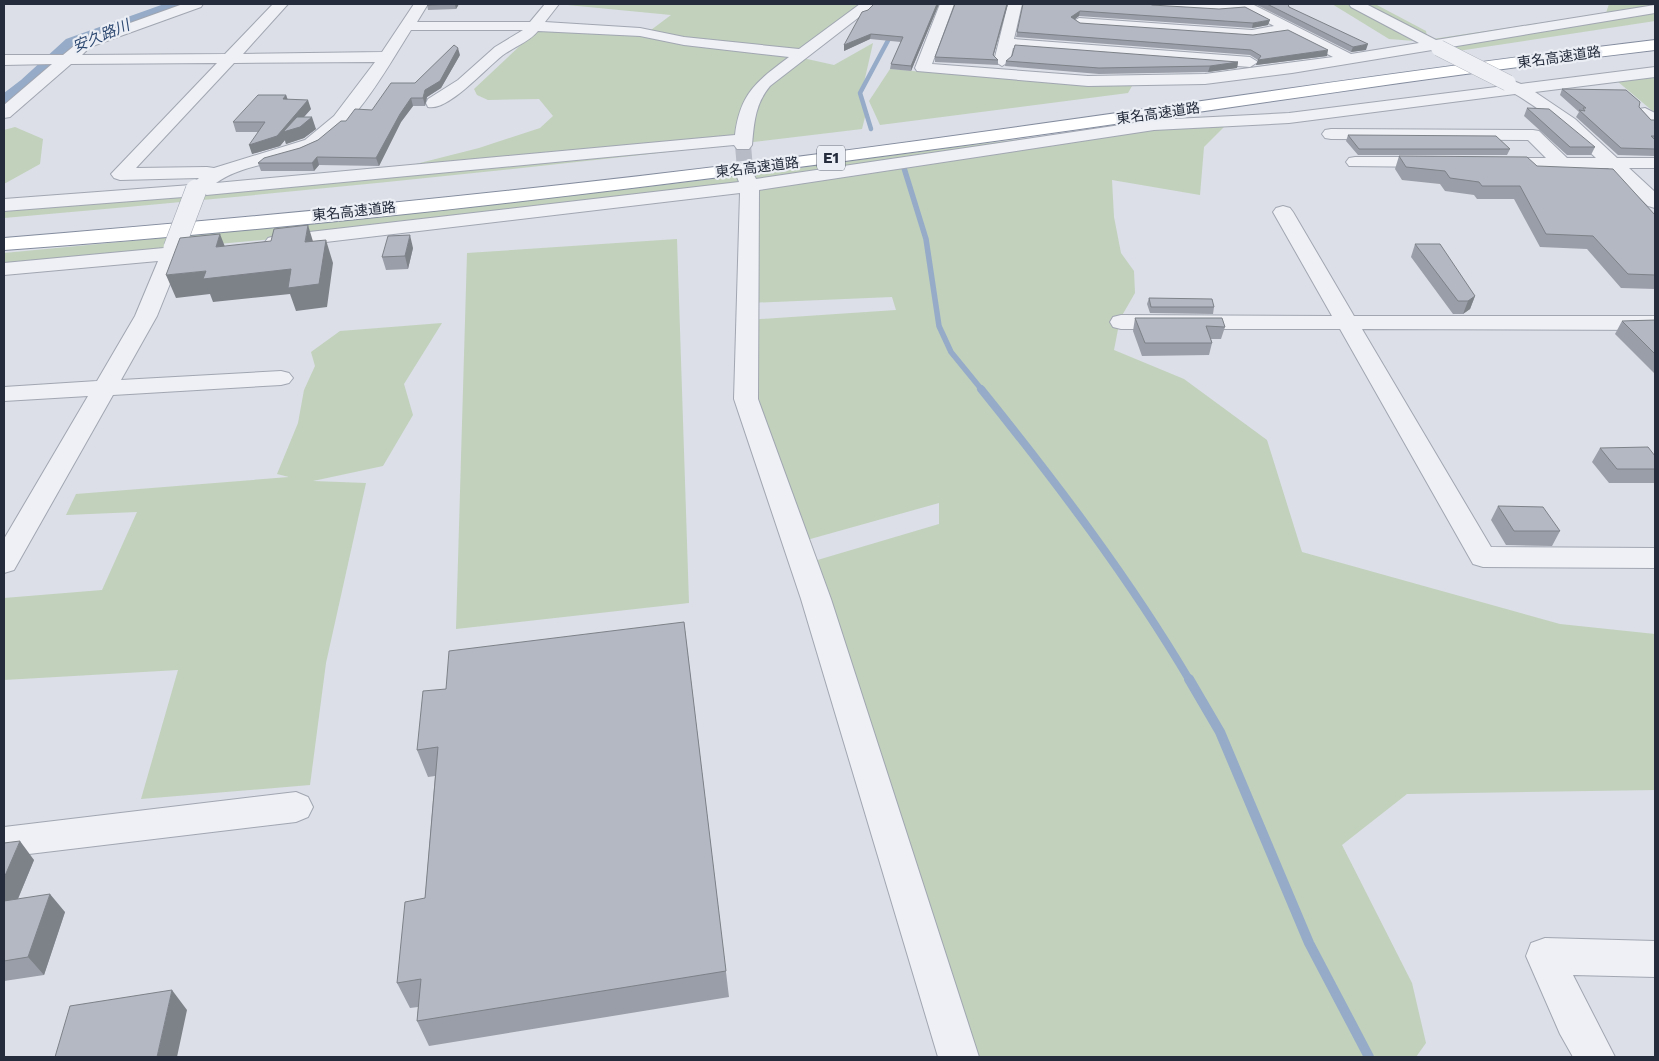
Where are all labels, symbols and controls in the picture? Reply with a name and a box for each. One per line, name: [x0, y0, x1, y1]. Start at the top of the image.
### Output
water label: 安久路川: [70, 15, 134, 56]
street label: 東名高速道路: [1516, 43, 1602, 71]
street label: 東名高速道路: [1115, 99, 1201, 127]
road number: E1: [817, 146, 845, 170]
street label: 東名高速道路: [714, 154, 800, 180]
street label: 東名高速道路: [311, 199, 397, 223]

